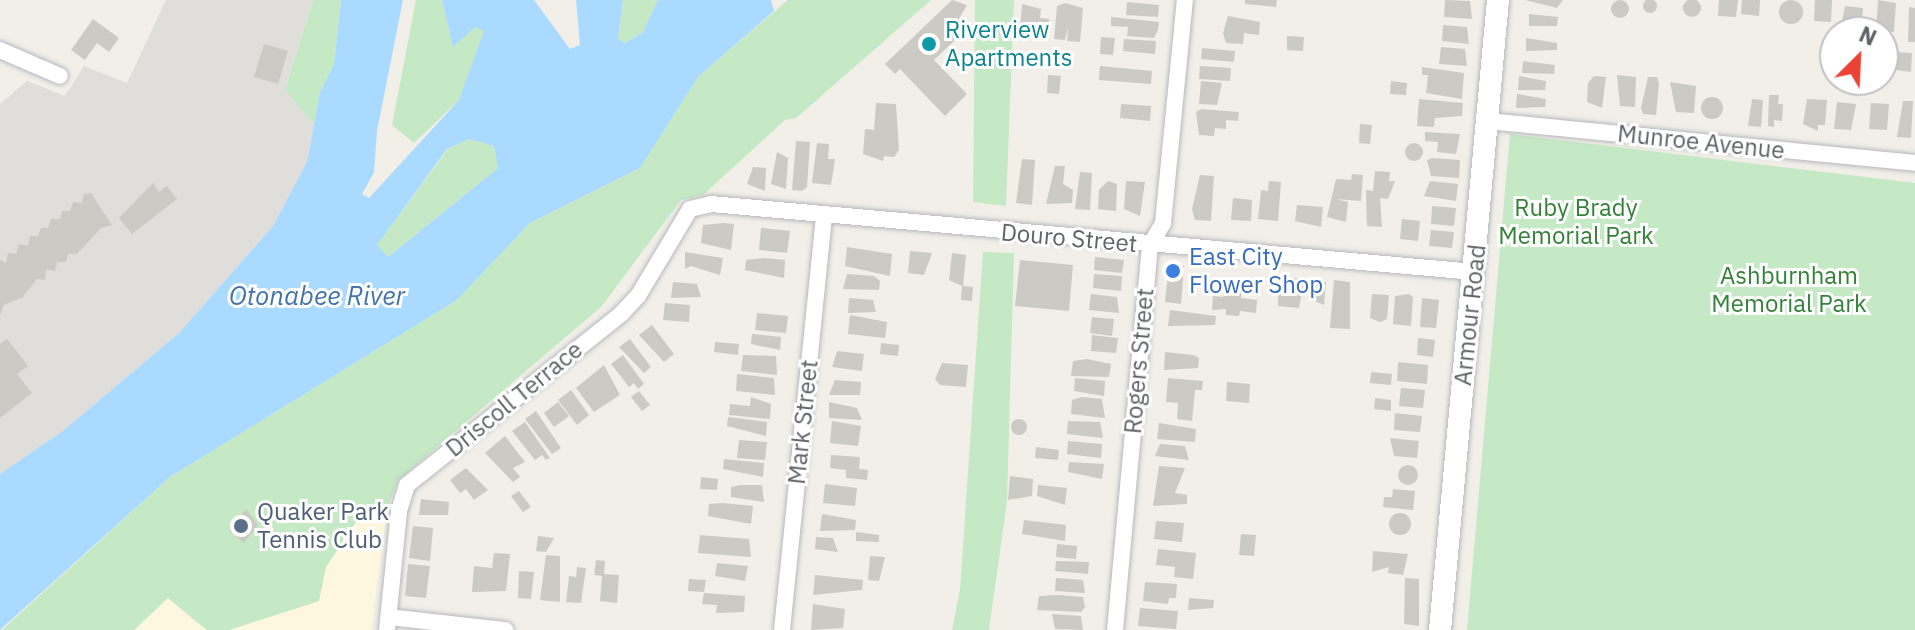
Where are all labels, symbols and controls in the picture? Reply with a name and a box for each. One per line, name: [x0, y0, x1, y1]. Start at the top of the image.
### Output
place label: Riverview Apartments: [945, 16, 1072, 72]
north arrow: [1819, 16, 1899, 96]
text: N: [1855, 19, 1881, 52]
marker: Riverview Apartments: [920, 35, 938, 53]
street label: Munroe Avenue: [1616, 119, 1786, 165]
park label: Ruby Brady Memorial Park: [1498, 194, 1654, 250]
street label: Douro Street: [1000, 218, 1138, 258]
place label: East City Flower Shop: [1189, 243, 1323, 299]
street label: Armour Road: [1448, 243, 1492, 387]
marker: East City Flower Shop: [1164, 262, 1182, 280]
park label: Ashburnham Memorial Park: [1711, 262, 1867, 318]
water label: Otonabee River: [229, 280, 405, 312]
street label: Rogers Street: [1118, 287, 1160, 435]
street label: Driscoll Terrace: [440, 335, 588, 463]
street label: Mark Street: [782, 358, 824, 486]
place label: Quaker Park Tennis Club: [257, 498, 389, 554]
marker: Quaker Park Tennis Club: [232, 517, 250, 535]

